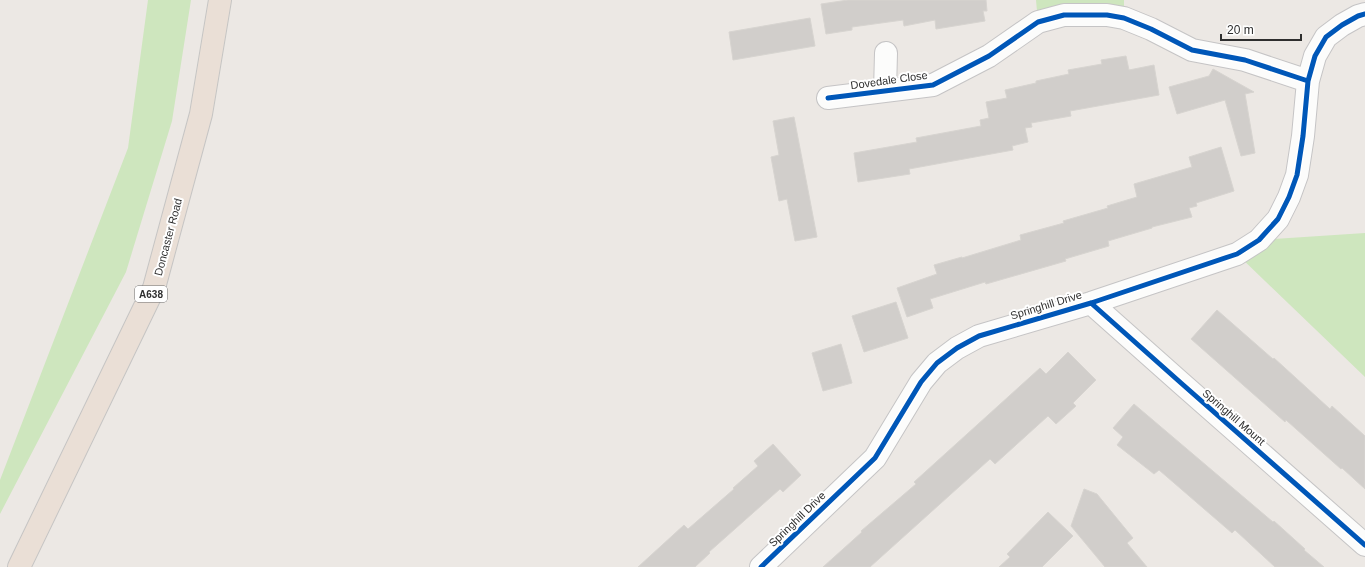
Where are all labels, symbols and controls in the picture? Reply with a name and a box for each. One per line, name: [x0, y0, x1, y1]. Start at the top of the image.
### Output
scale bar: [1221, 16, 1301, 42]
text: 20 m: [1227, 23, 1254, 37]
street label: Dovedale Close: [850, 69, 928, 91]
street label: Doncaster Road: [152, 197, 184, 277]
road number: A638: [135, 286, 167, 302]
street label: Springhill Drive: [1009, 288, 1083, 322]
street label: Springhill Mount: [1200, 387, 1268, 447]
street label: Springhill Drive: [766, 489, 828, 549]

